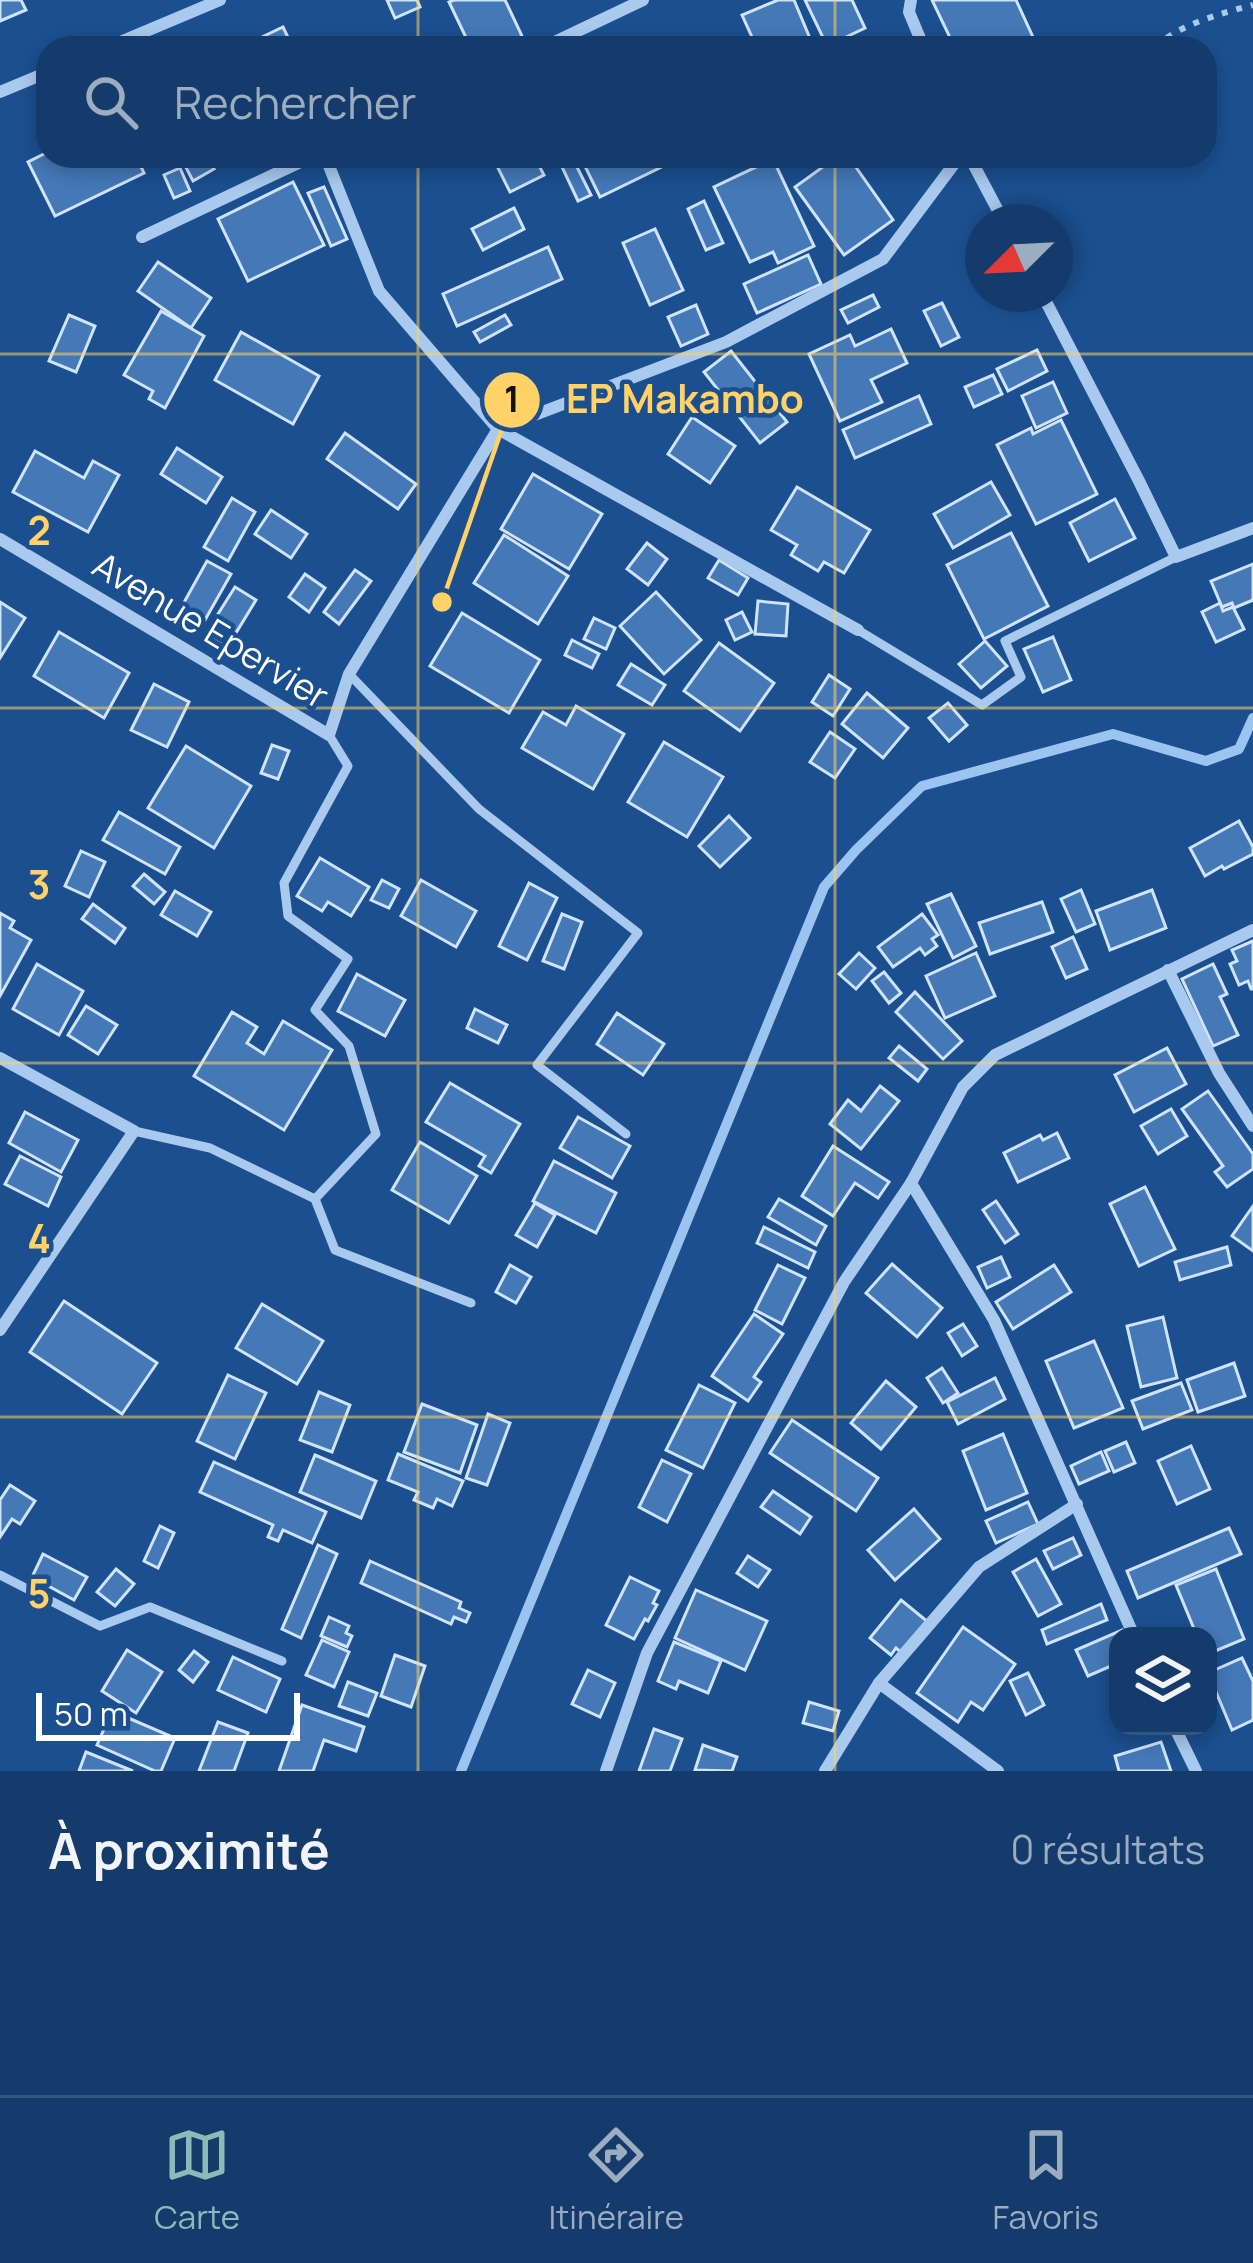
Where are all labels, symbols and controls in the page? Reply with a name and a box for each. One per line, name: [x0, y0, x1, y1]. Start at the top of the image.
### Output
search box: [36, 36, 1217, 168]
icon: search: [78, 69, 144, 135]
text: Rechercher: [174, 71, 417, 133]
north arrow: [965, 204, 1073, 312]
callout: EP Makambo: [482, 362, 828, 437]
text: EP Makambo: [566, 371, 804, 425]
text: 1: [504, 374, 520, 423]
text: 2: [27, 503, 51, 557]
street label: Avenue Epervier: [84, 540, 338, 719]
text: 3: [28, 857, 50, 911]
text: 4: [27, 1211, 51, 1265]
text: 5: [28, 1566, 50, 1620]
map controls: [1109, 1627, 1217, 1735]
button: layers: [1109, 1627, 1217, 1735]
scale bar: [36, 1687, 300, 1740]
text: 50 m: [54, 1691, 128, 1736]
text: À proximité: [48, 1815, 330, 1884]
text: 0 résultats: [1010, 1822, 1205, 1876]
tab: Carte: [154, 2122, 240, 2239]
tab: Itinéraire: [548, 2122, 684, 2239]
tab: Favoris: [993, 2122, 1099, 2239]

